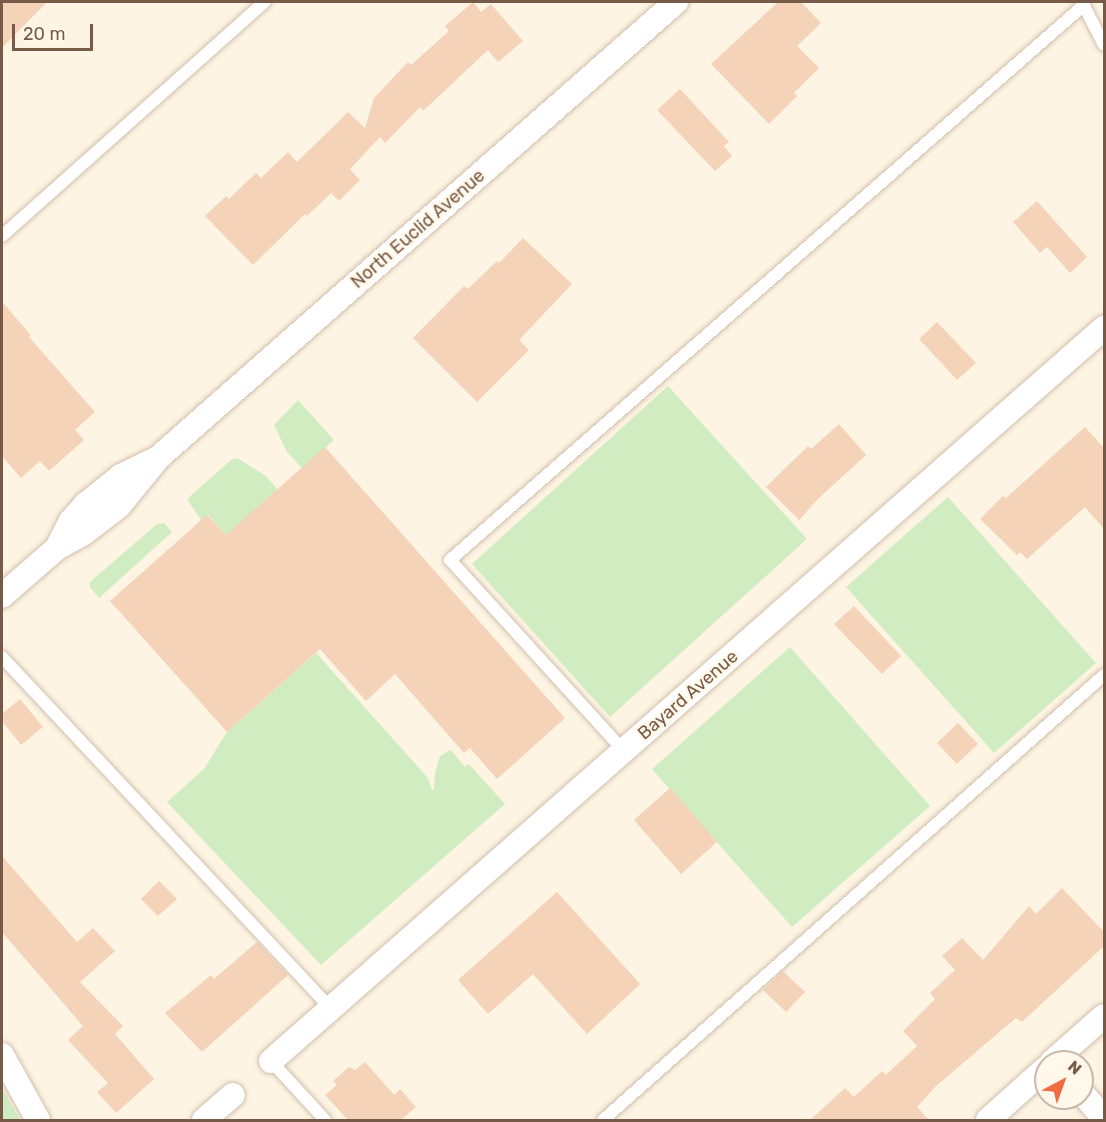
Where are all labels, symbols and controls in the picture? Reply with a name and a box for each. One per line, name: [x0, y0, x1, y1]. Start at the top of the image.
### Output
scale bar: [15, 12, 96, 50]
text: 20 m: [23, 23, 65, 45]
street label: North Euclid Avenue: [347, 165, 489, 293]
street label: Bayard Avenue: [633, 645, 743, 745]
north arrow: [1034, 1050, 1094, 1110]
text: N: [1064, 1057, 1085, 1078]

